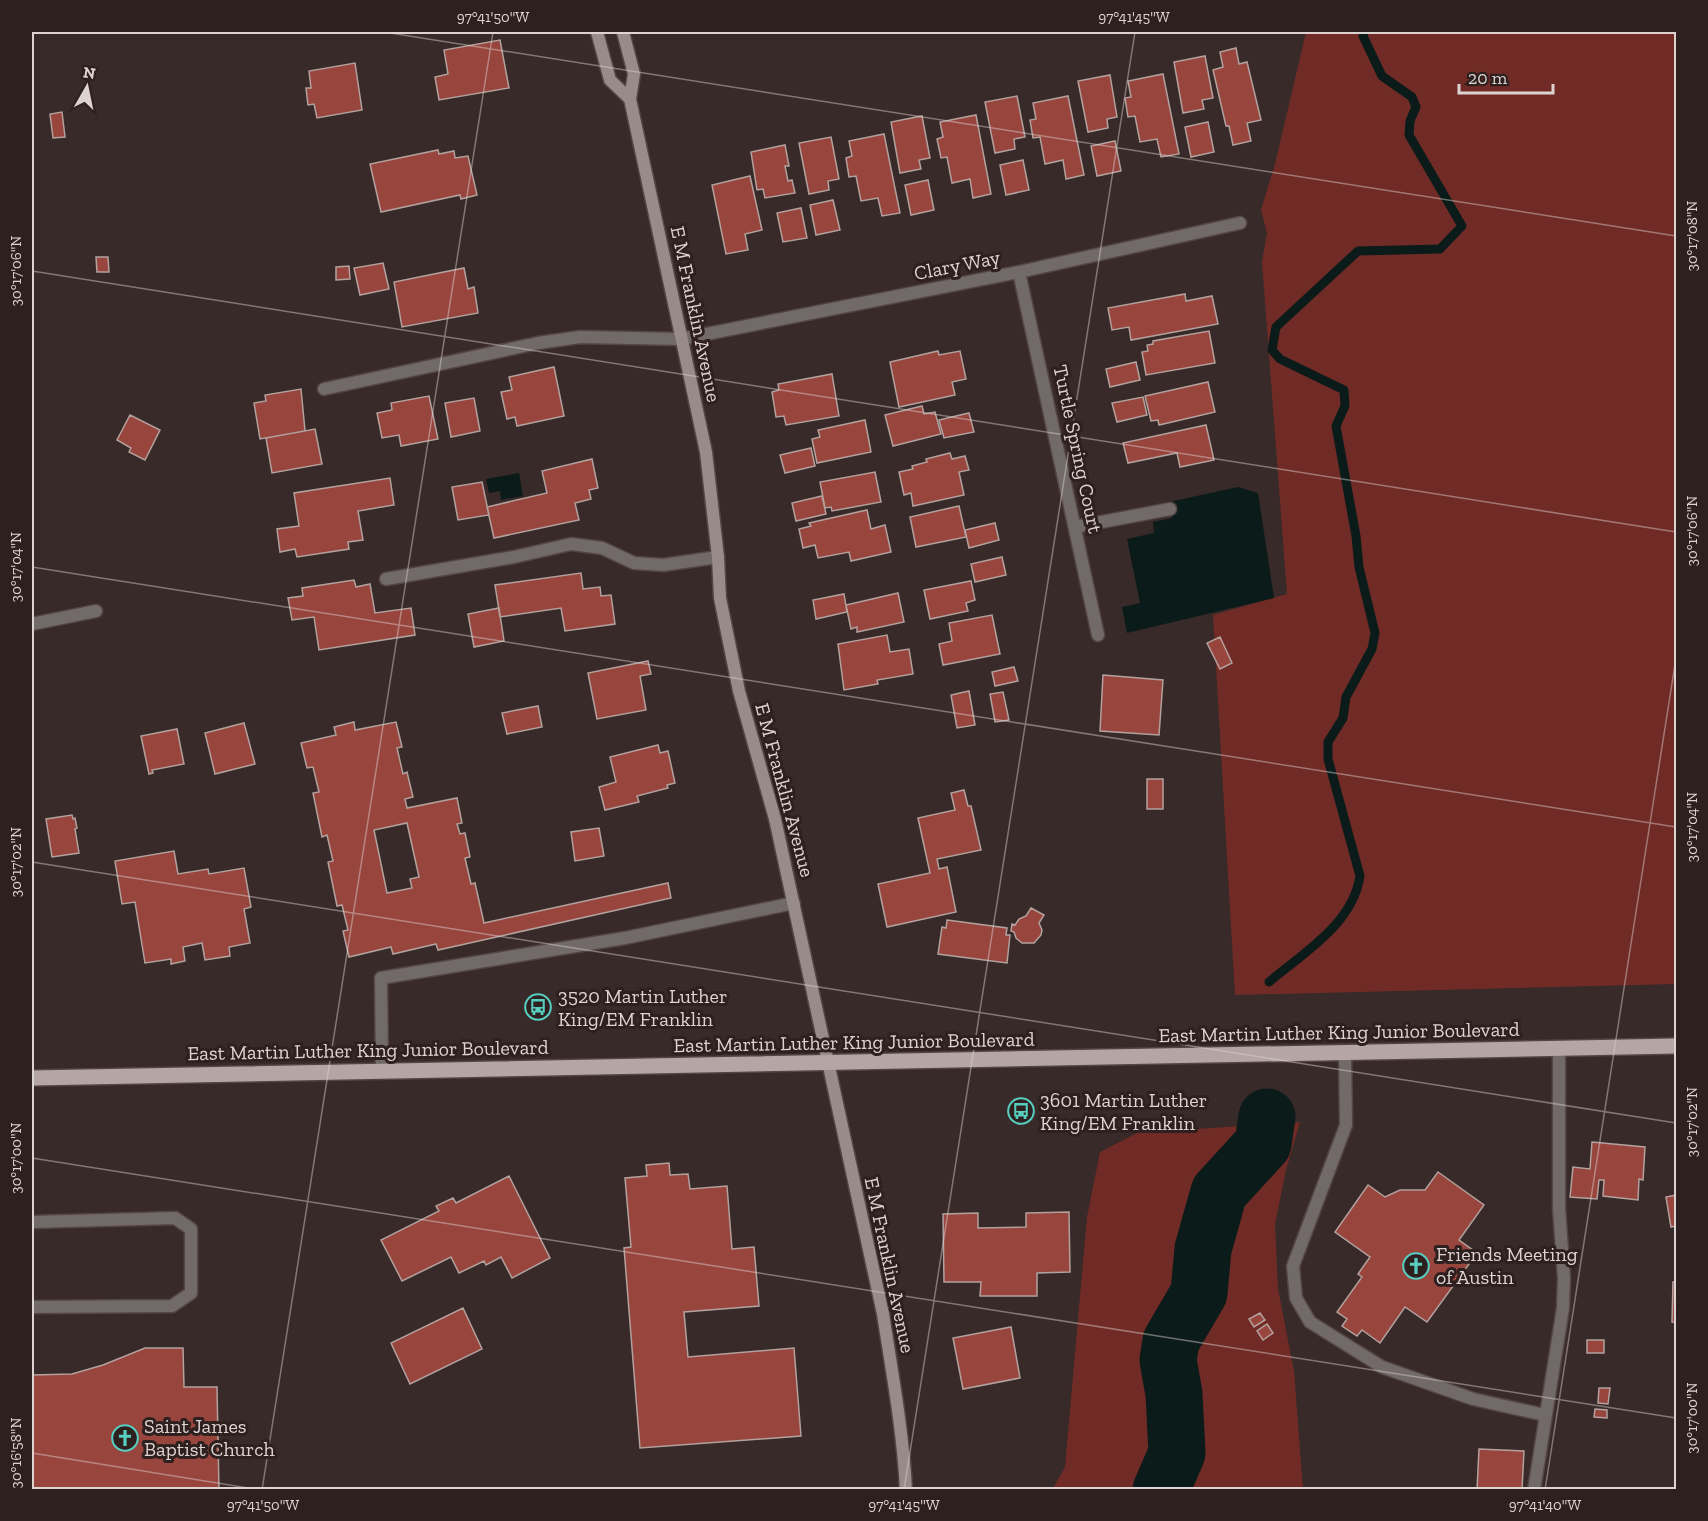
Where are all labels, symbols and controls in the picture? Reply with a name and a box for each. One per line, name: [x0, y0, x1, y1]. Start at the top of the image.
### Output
text: 97°41'50"W: [457, 8, 529, 26]
text: 97°41'45"W: [1098, 8, 1170, 26]
north arrow: [57, 57, 117, 117]
scale bar: [1459, 57, 1554, 95]
text: N: [82, 62, 97, 83]
text: 20 m: [1468, 67, 1508, 89]
text: 30°17'08"N: [1683, 201, 1701, 271]
street label: E M Franklin Avenue: [666, 224, 726, 404]
text: 30°17'06"N: [7, 236, 25, 306]
street label: Clary Way: [912, 245, 1003, 285]
street label: Turtle Spring Court: [1048, 363, 1108, 536]
text: 30°17'06"N: [1683, 496, 1701, 566]
text: 30°17'04"N: [7, 532, 25, 602]
street label: E M Franklin Avenue: [750, 700, 820, 880]
text: 30°17'04"N: [1683, 792, 1701, 862]
text: 30°17'02"N: [7, 827, 25, 897]
place label: 3520 Martin Luther King/EM Franklin: [558, 984, 727, 1031]
bus stop icon: 3520 Martin Luther King/EM Franklin: [523, 992, 553, 1022]
street label: East Martin Luther King Junior Boulevard: [1158, 1017, 1520, 1047]
street label: East Martin Luther King Junior Boulevard: [673, 1027, 1035, 1057]
street label: East Martin Luther King Junior Boulevard: [187, 1035, 549, 1065]
text: 30°17'02"N: [1683, 1087, 1701, 1157]
place label: 3601 Martin Luther King/EM Franklin: [1040, 1088, 1207, 1135]
bus stop icon: 3601 Martin Luther King/EM Franklin: [1006, 1096, 1036, 1126]
text: 30°17'00"N: [7, 1122, 25, 1194]
street label: E M Franklin Avenue: [860, 1175, 920, 1355]
place label: Friends Meeting of Austin: [1436, 1242, 1578, 1289]
church icon: Friends Meeting of Austin: [1401, 1251, 1431, 1281]
text: 30°17'00"N: [1683, 1382, 1701, 1454]
place label: Saint James Baptist Church: [144, 1414, 275, 1461]
text: 30°16'58"N: [7, 1418, 25, 1488]
church icon: Saint James Baptist Church: [110, 1423, 140, 1453]
text: 97°41'50"W: [227, 1496, 299, 1514]
text: 97°41'45"W: [868, 1496, 940, 1514]
text: 97°41'40"W: [1509, 1496, 1581, 1514]

